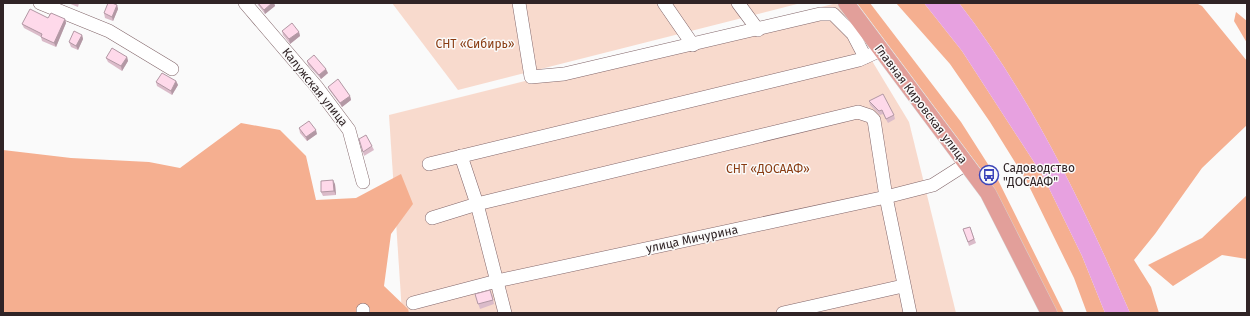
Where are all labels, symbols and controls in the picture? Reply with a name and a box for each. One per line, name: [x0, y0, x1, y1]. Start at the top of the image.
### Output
park label: СНТ «Сибирь»: [435, 37, 515, 51]
street label: Главная Кировская улица: [872, 42, 970, 166]
street label: Калужская улица: [279, 45, 351, 129]
place label: Садоводство "ДОСААФ": [1003, 161, 1075, 189]
park label: СНТ «ДОСААФ»: [726, 162, 810, 176]
bus stop icon: Садоводство "ДОСААФ": [978, 164, 1000, 186]
street label: улица Мичурина: [645, 222, 739, 256]

